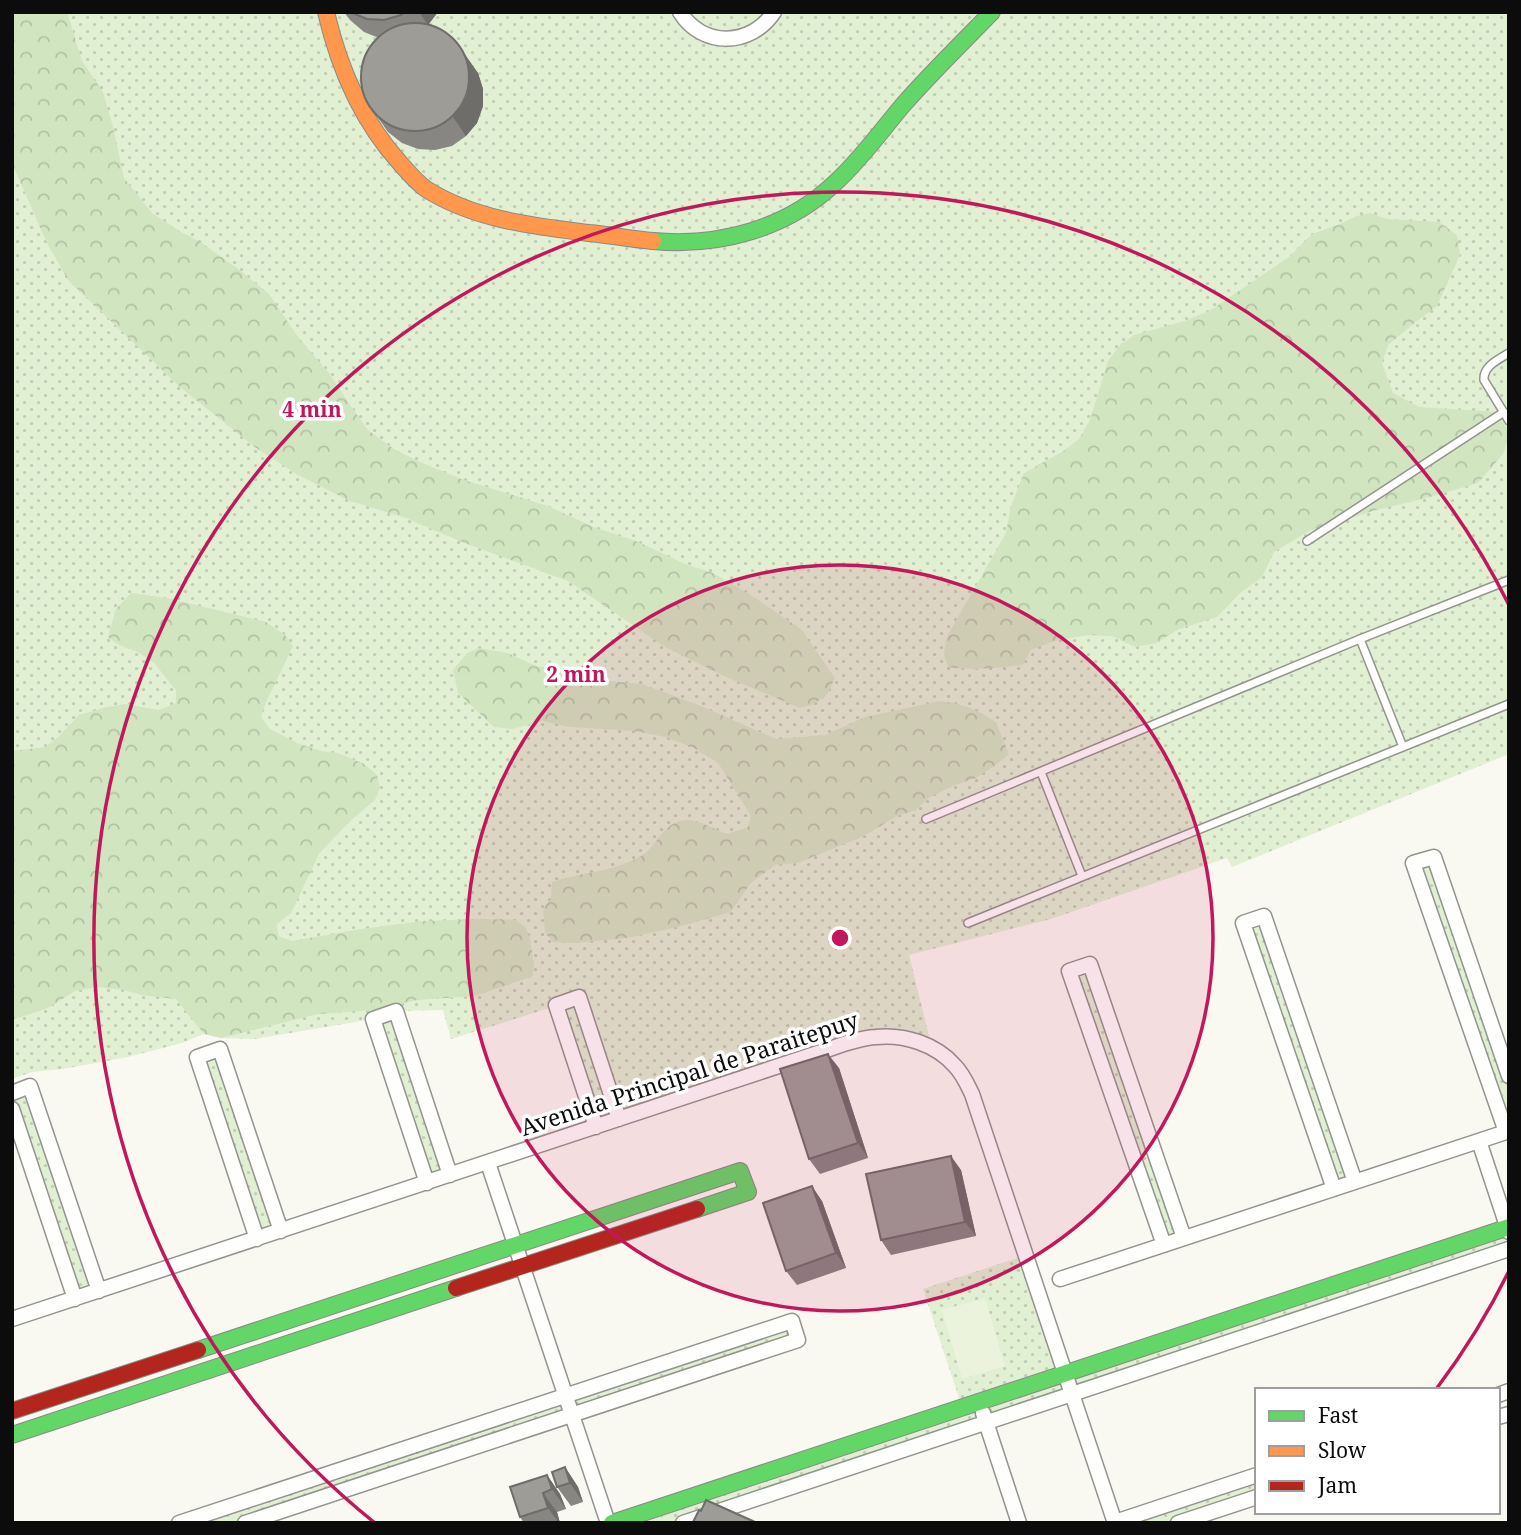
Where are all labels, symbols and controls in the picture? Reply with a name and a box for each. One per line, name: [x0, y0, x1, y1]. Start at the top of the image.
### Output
text: 4 min: [282, 395, 342, 423]
text: 2 min: [546, 660, 606, 688]
centre of rings: [828, 926, 852, 950]
street label: Avenida Principal de Paraitepuy: [516, 1003, 862, 1143]
legend: [1255, 1388, 1500, 1514]
text: Fast: [1318, 1401, 1358, 1429]
text: Slow: [1318, 1436, 1367, 1464]
text: Jam: [1317, 1471, 1357, 1499]

